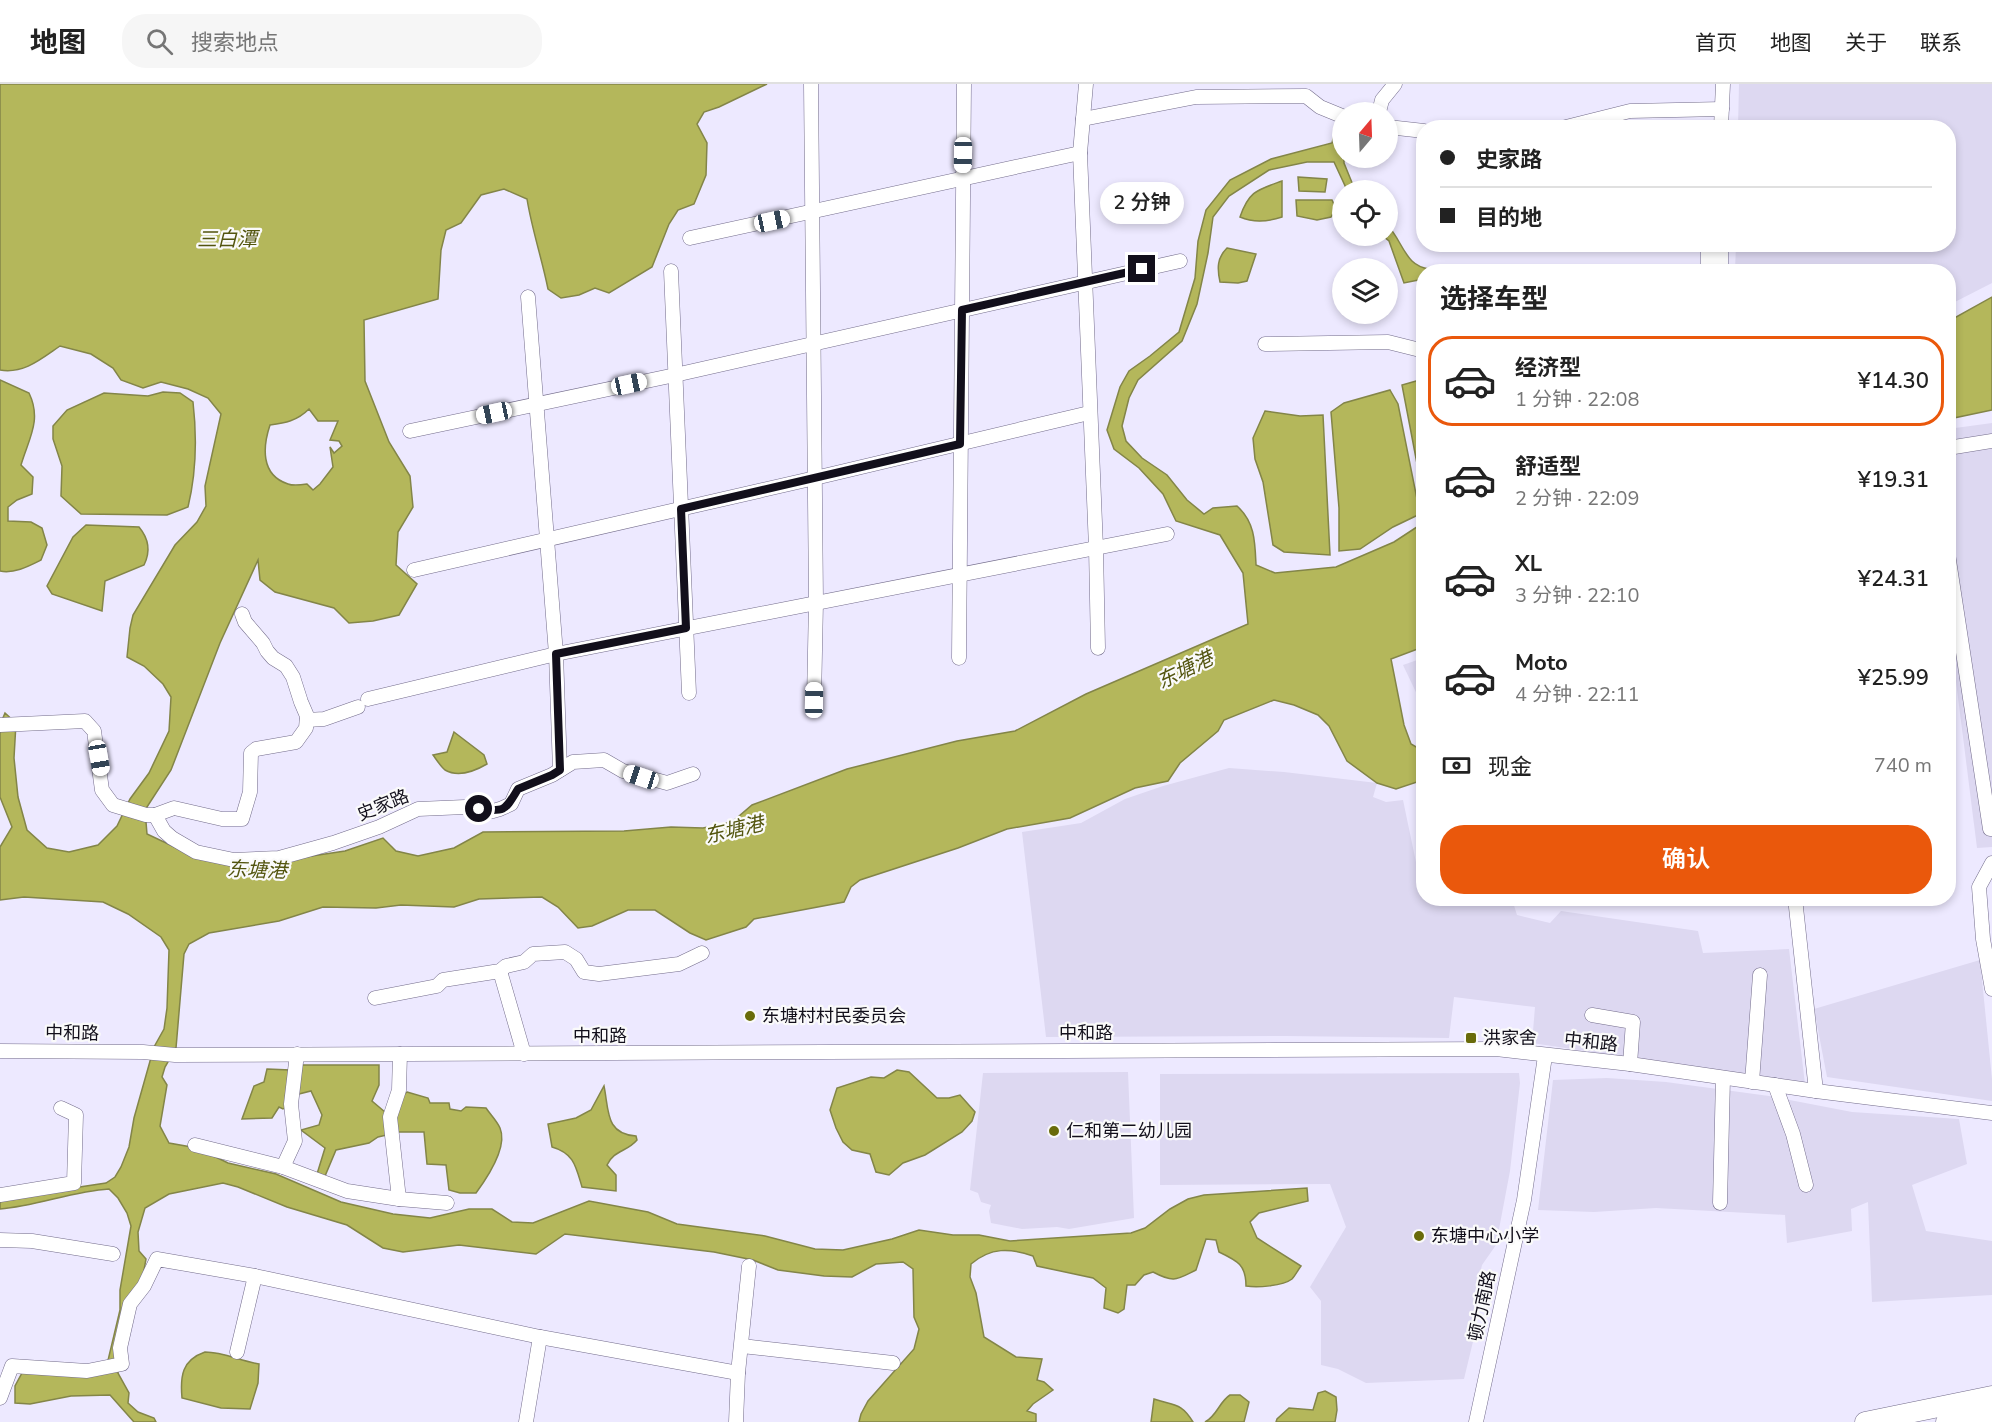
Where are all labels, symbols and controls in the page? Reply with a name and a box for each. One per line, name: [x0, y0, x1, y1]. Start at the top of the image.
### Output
search box: [122, 14, 542, 68]
text: 地图: [30, 24, 86, 62]
icon: search: [143, 25, 176, 58]
text: 搜索地点: [191, 28, 279, 58]
text: 首页: [1695, 29, 1737, 57]
text: 地图: [1770, 29, 1812, 57]
text: 关于: [1845, 29, 1887, 57]
text: 联系: [1920, 29, 1962, 57]
north arrow: [1332, 102, 1398, 168]
map controls: [1332, 102, 1398, 324]
car: [954, 137, 972, 173]
text: 史家路: [1476, 145, 1542, 175]
button: locate: [1332, 180, 1398, 246]
callout: 2 分钟: [1100, 182, 1184, 224]
text: 2 分钟: [1113, 189, 1171, 216]
text: 目的地: [1476, 203, 1542, 233]
car: [753, 208, 791, 234]
water label: 三白潭: [197, 226, 261, 253]
route end: [1128, 255, 1155, 282]
button: layers: [1332, 258, 1398, 324]
text: 选择车型: [1440, 281, 1548, 318]
text: 经济型: [1515, 353, 1581, 383]
icon: car: [1443, 354, 1497, 408]
text: ¥14.30: [1858, 366, 1929, 396]
car: [610, 371, 648, 397]
text: 1 分钟 · 22:08: [1515, 386, 1640, 413]
car: [475, 400, 513, 426]
text: 舒适型: [1515, 452, 1581, 482]
icon: car: [1443, 453, 1497, 507]
text: ¥19.31: [1858, 465, 1929, 495]
text: 2 分钟 · 22:09: [1515, 485, 1640, 512]
text: XL: [1515, 549, 1542, 579]
icon: car: [1443, 552, 1497, 606]
text: ¥24.31: [1858, 564, 1929, 594]
text: 3 分钟 · 22:10: [1515, 582, 1640, 609]
water label: 东塘港: [1152, 643, 1221, 695]
text: Moto: [1515, 648, 1568, 678]
icon: car: [1443, 651, 1497, 705]
text: ¥25.99: [1858, 663, 1929, 693]
text: 4 分钟 · 22:11: [1515, 681, 1640, 708]
car: [805, 682, 823, 718]
car: [87, 739, 111, 777]
icon: cash: [1440, 749, 1473, 782]
text: 现金: [1488, 752, 1532, 782]
text: 740 m: [1874, 752, 1932, 779]
car: [621, 763, 661, 791]
street label: 史家路: [353, 784, 413, 826]
route start: [465, 795, 492, 822]
water label: 东塘港: [702, 809, 769, 850]
button: 确认: [1440, 825, 1932, 894]
water label: 东塘港: [227, 855, 290, 885]
place label: 东塘村村民委员会: [762, 1004, 906, 1028]
marker: 东塘村村民委员会: [743, 1009, 757, 1023]
street label: 中和路: [45, 1021, 99, 1045]
street label: 中和路: [1059, 1021, 1113, 1045]
street label: 中和路: [573, 1024, 627, 1048]
place label: 洪家舍: [1483, 1026, 1537, 1050]
street label: 中和路: [1563, 1027, 1619, 1057]
marker: 洪家舍: [1464, 1031, 1478, 1045]
place label: 仁和第二幼儿园: [1066, 1119, 1192, 1143]
marker: 仁和第二幼儿园: [1047, 1124, 1061, 1138]
place label: 东塘中心小学: [1431, 1224, 1539, 1248]
marker: 东塘中心小学: [1412, 1229, 1426, 1243]
street label: 顿力南路: [1463, 1268, 1501, 1344]

